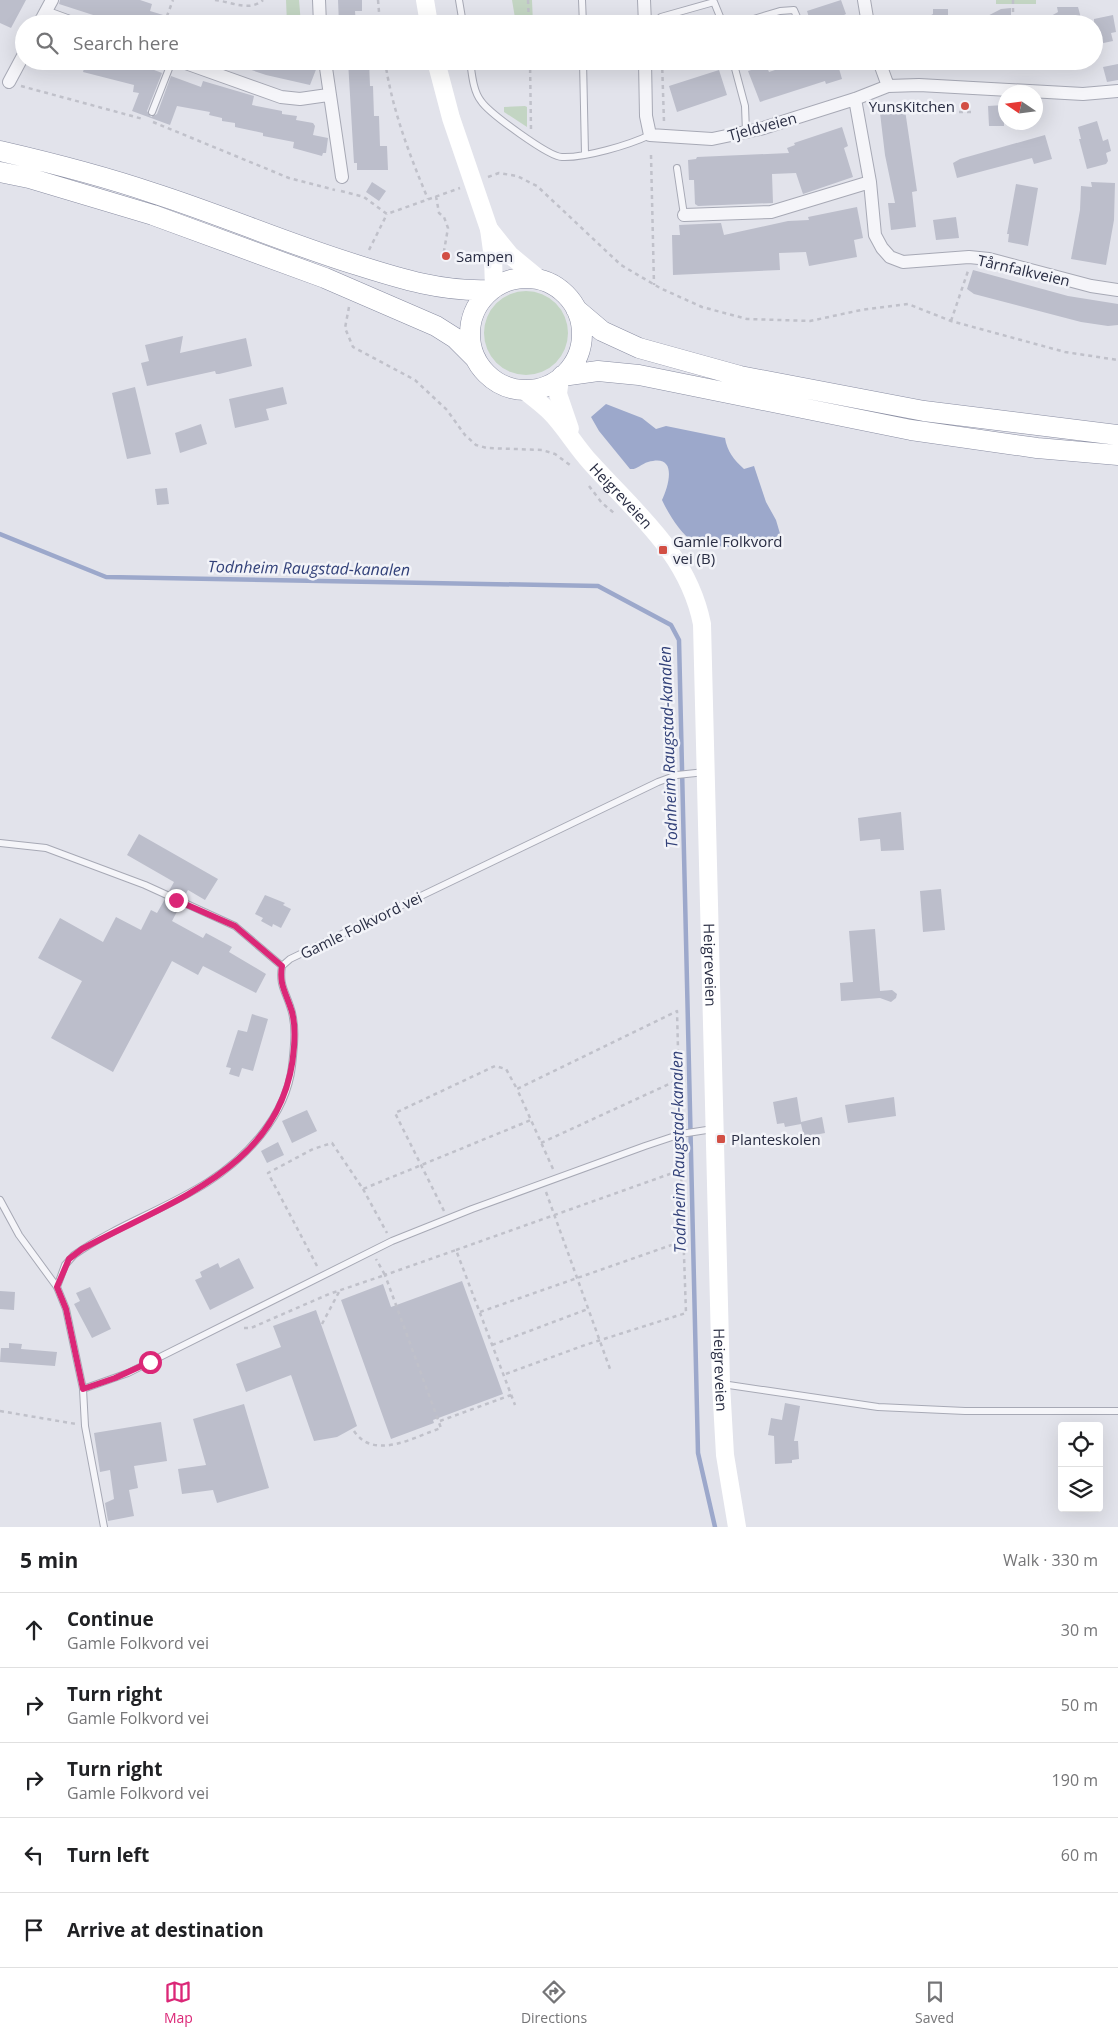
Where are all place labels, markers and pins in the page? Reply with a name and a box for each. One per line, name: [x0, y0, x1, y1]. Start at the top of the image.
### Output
place label: YunsKitchen: [869, 96, 955, 116]
marker: YunsKitchen: [959, 100, 971, 112]
place label: Sampen: [456, 246, 513, 266]
marker: Sampen: [440, 250, 452, 262]
place label: Gamle Folkvord vei (B): [673, 531, 783, 568]
marker: Gamle Folkvord vei (B): [657, 544, 669, 556]
place label: Planteskolen: [731, 1129, 821, 1149]
marker: Planteskolen: [715, 1133, 727, 1145]

